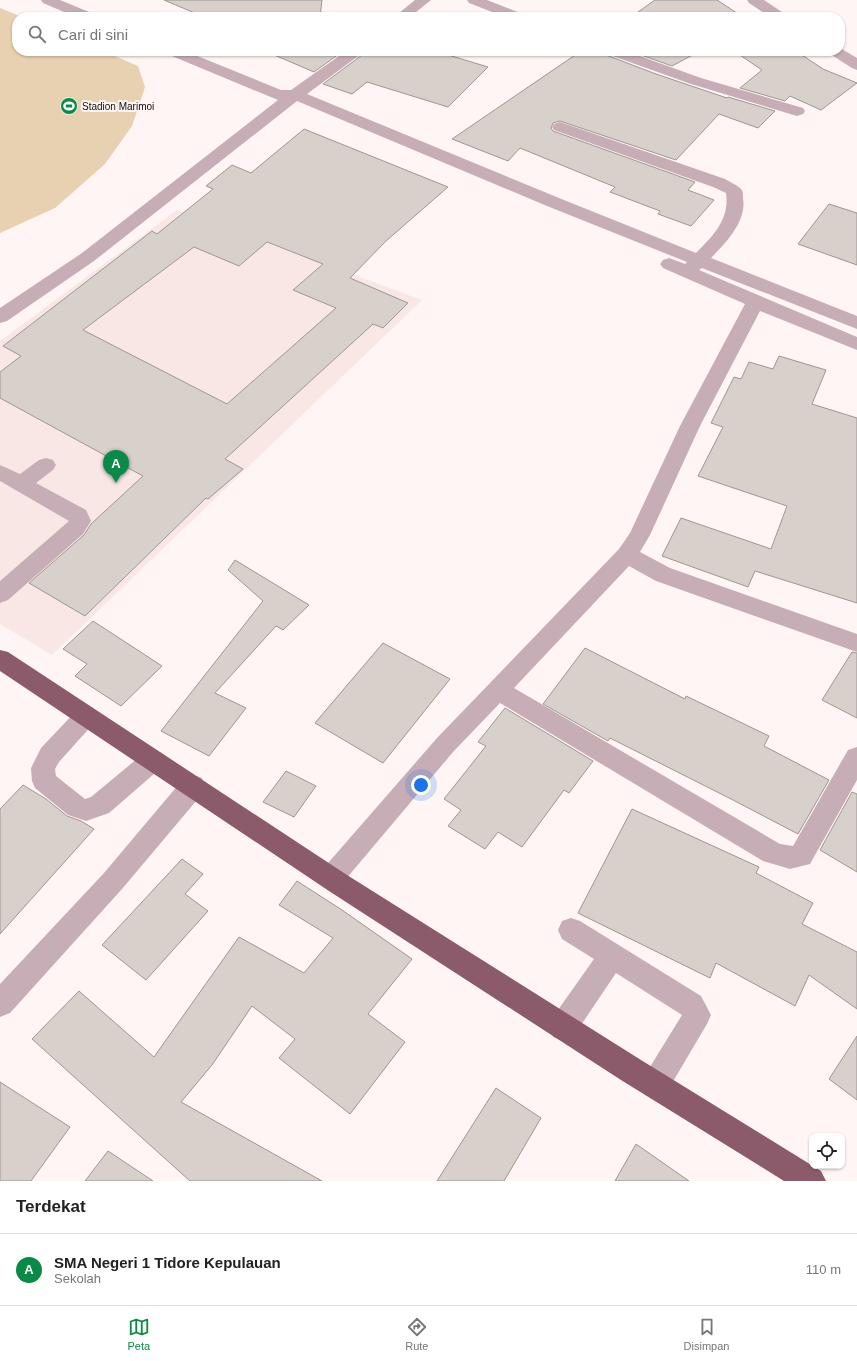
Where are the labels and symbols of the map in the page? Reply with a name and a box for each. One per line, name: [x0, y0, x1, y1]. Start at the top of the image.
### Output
sports icon: Stadion Marimoi: [59, 96, 79, 116]
place label: Stadion Marimoi: [82, 101, 154, 112]
pin: A: [103, 450, 129, 483]
your location: [411, 775, 431, 795]

